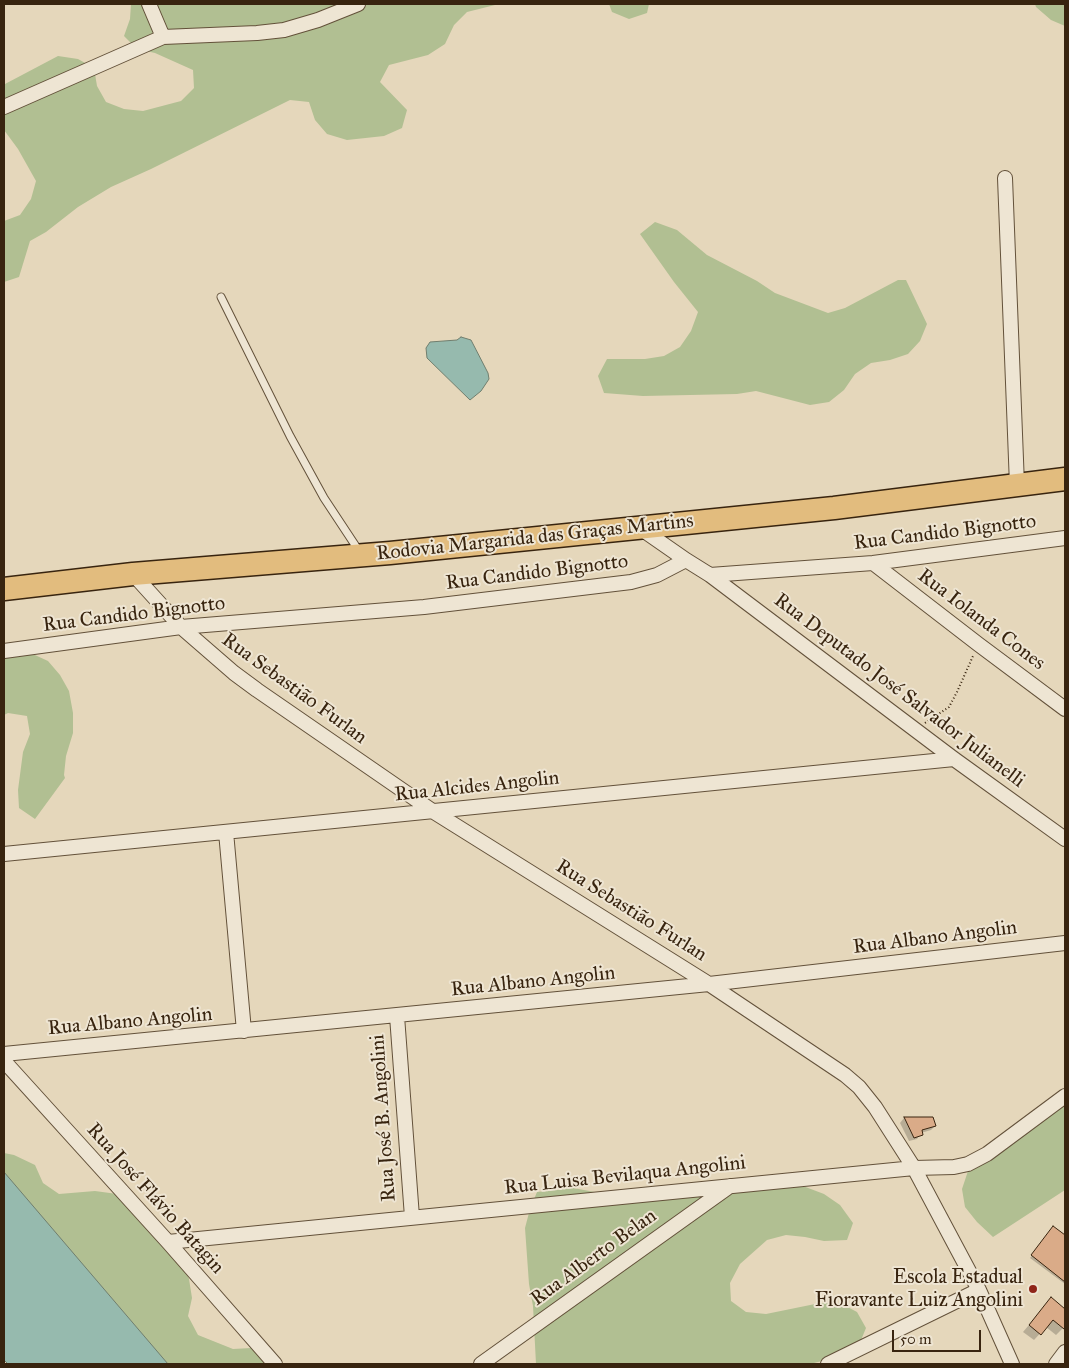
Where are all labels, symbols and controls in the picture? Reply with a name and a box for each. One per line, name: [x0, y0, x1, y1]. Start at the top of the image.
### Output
street label: Rodovia Margarida das Graças Martins: [375, 509, 695, 567]
street label: Rua Candido Bignotto: [852, 510, 1038, 556]
street label: Rua Candido Bignotto: [444, 550, 630, 596]
street label: Rua Iolanda Cones: [913, 564, 1049, 676]
street label: Rua Deputado José Salvador Julianelli: [769, 589, 1029, 793]
street label: Rua Candido Bignotto: [41, 592, 227, 638]
street label: Rua Sebastião Furlan: [217, 628, 371, 750]
street label: Rua Alcides Angolin: [393, 766, 561, 808]
street label: Rua Sebastião Furlan: [551, 855, 711, 967]
street label: Rua Albano Angolin: [852, 916, 1018, 960]
street label: Rua Albano Angolin: [450, 961, 616, 1003]
street label: Rua Albano Angolin: [47, 1003, 213, 1041]
street label: Rua José B. Angolini: [366, 1034, 402, 1202]
street label: Rua José Flávio Batagin: [81, 1119, 229, 1279]
street label: Rua Luisa Bevilaqua Angolini: [503, 1151, 747, 1201]
street label: Rua Alberto Belan: [526, 1204, 662, 1312]
place label: Escola Estadual Fioravante Luiz Angolini: [815, 1266, 1023, 1313]
marker: Escola Estadual Fioravante Luiz Angolini: [1027, 1283, 1039, 1295]
scale bar: [894, 1320, 983, 1352]
text: 50 m: [900, 1330, 932, 1348]

